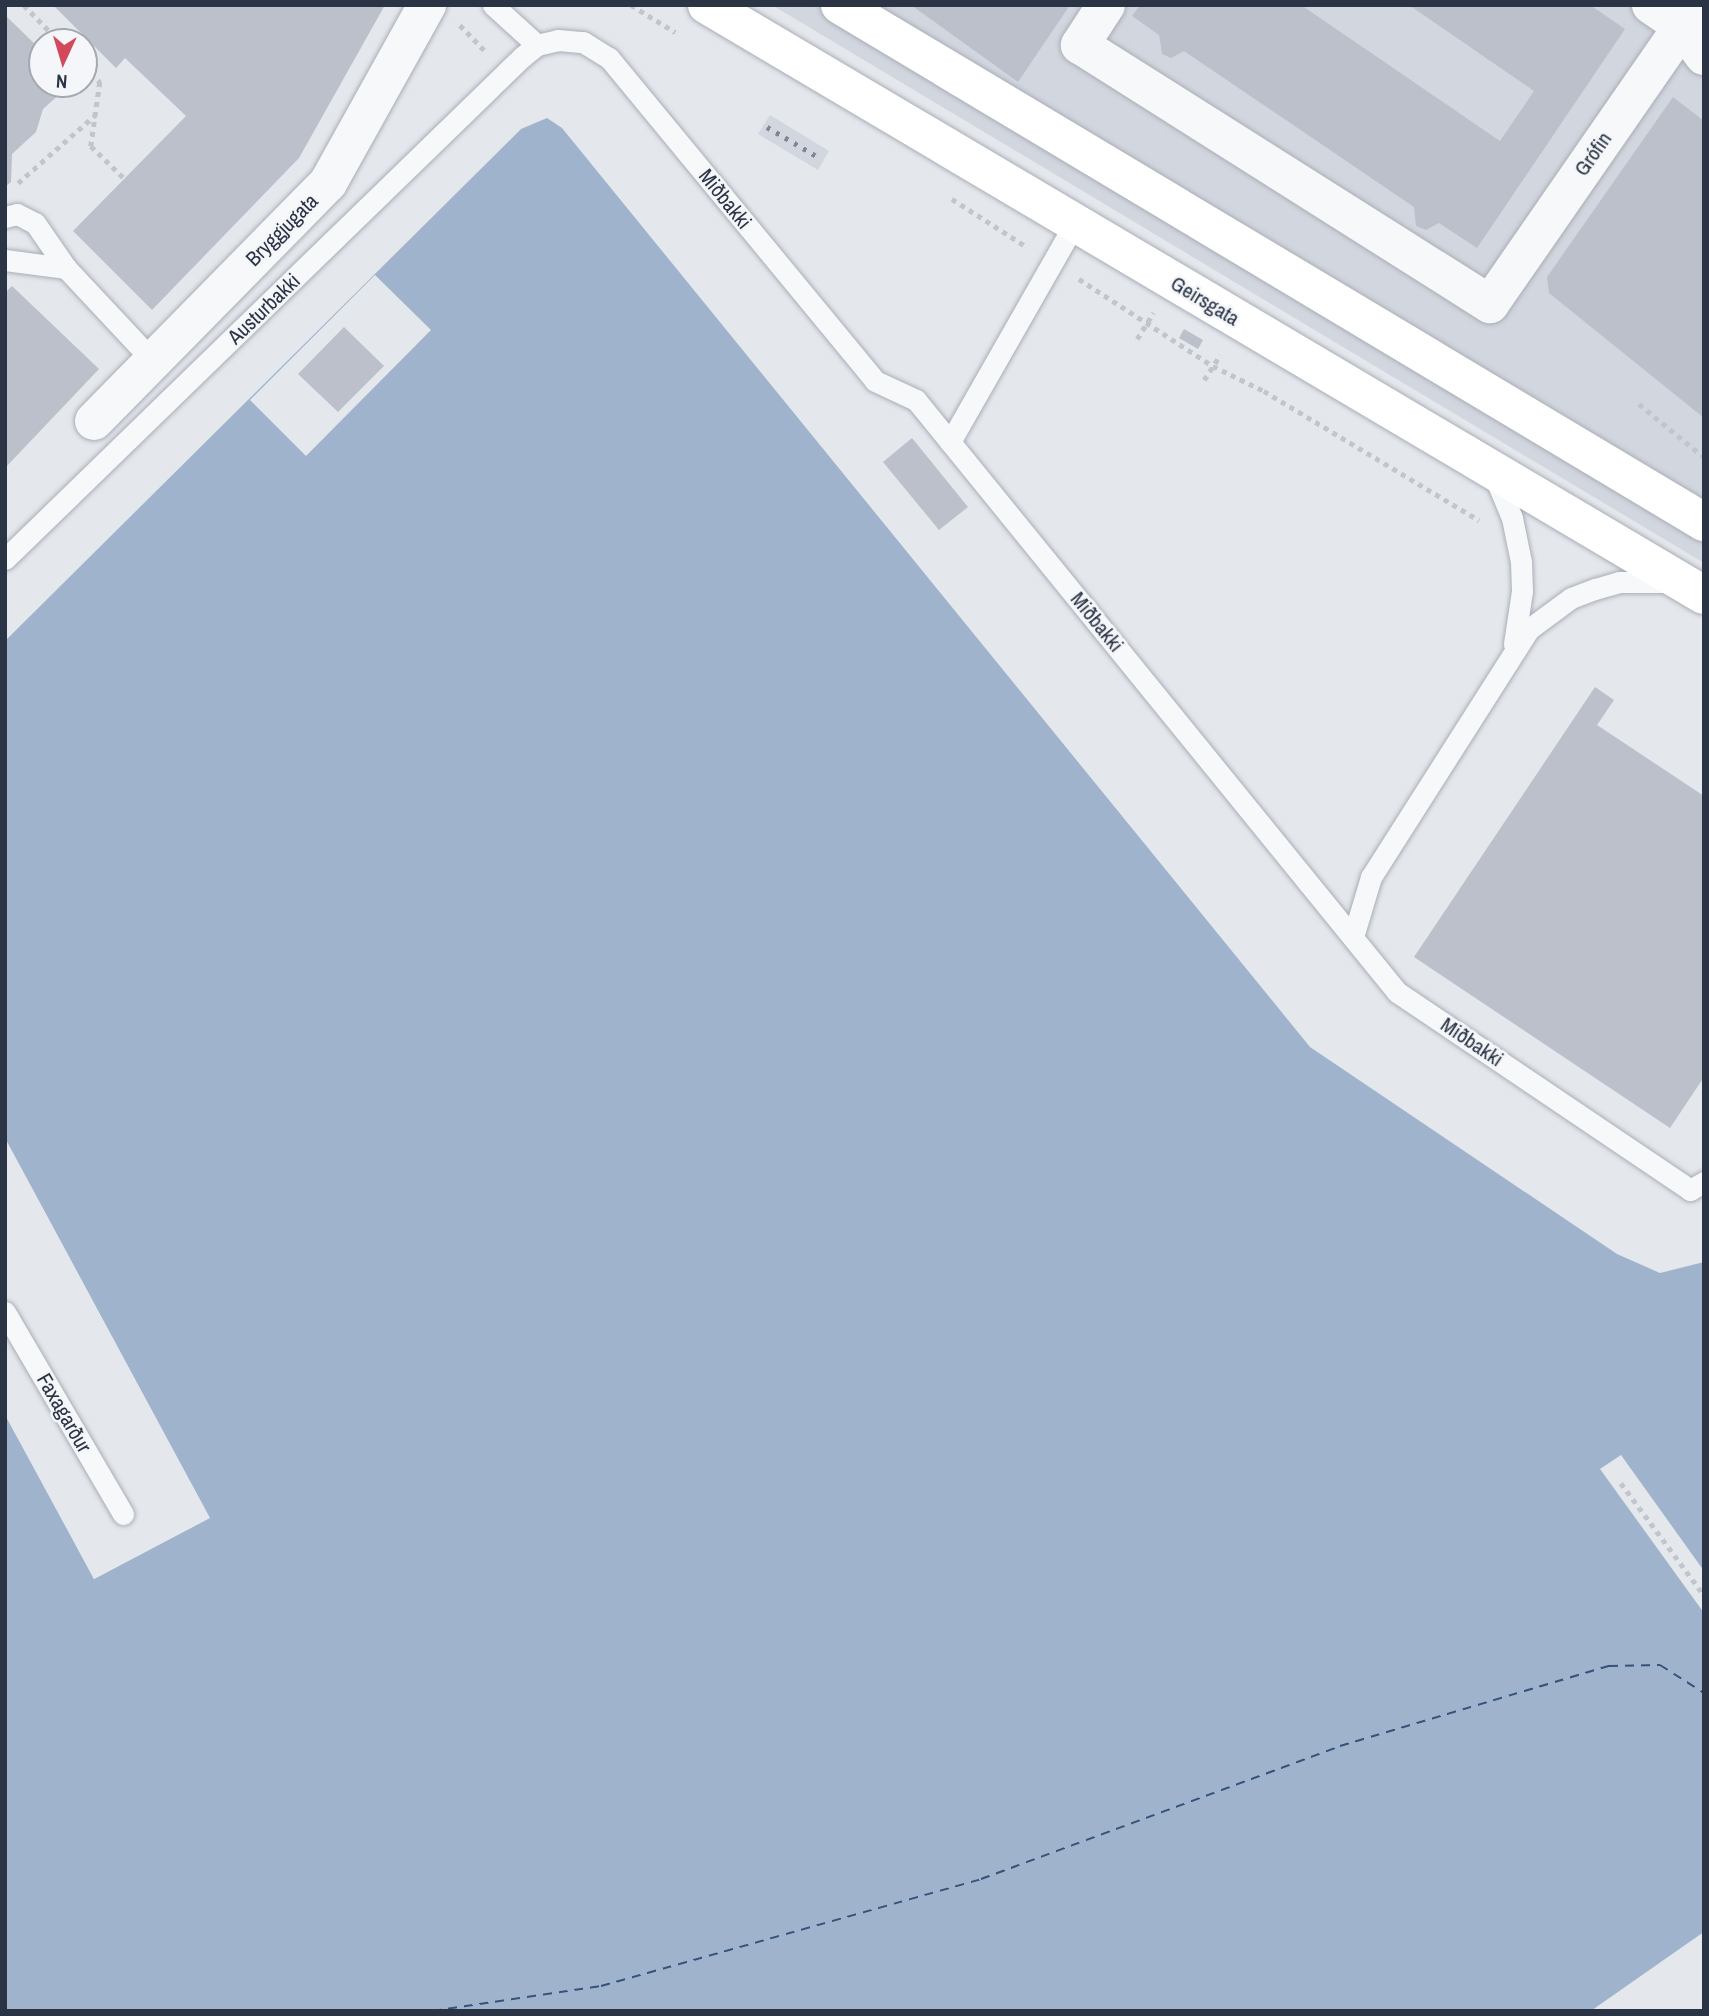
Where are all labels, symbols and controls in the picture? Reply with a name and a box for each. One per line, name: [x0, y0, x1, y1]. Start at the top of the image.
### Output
north arrow: [28, 28, 98, 98]
text: N: [55, 69, 68, 95]
street label: Grófin: [1569, 127, 1617, 181]
street label: Miðbakki: [693, 164, 757, 234]
street label: Bryggjugata: [241, 189, 323, 271]
street label: Austurbakki: [223, 268, 305, 350]
street label: Geirsgata: [1166, 271, 1244, 331]
street label: Miðbakki: [1065, 587, 1129, 657]
street label: Miðbakki: [1436, 1012, 1508, 1072]
street label: Faxagarður: [31, 1369, 97, 1457]

